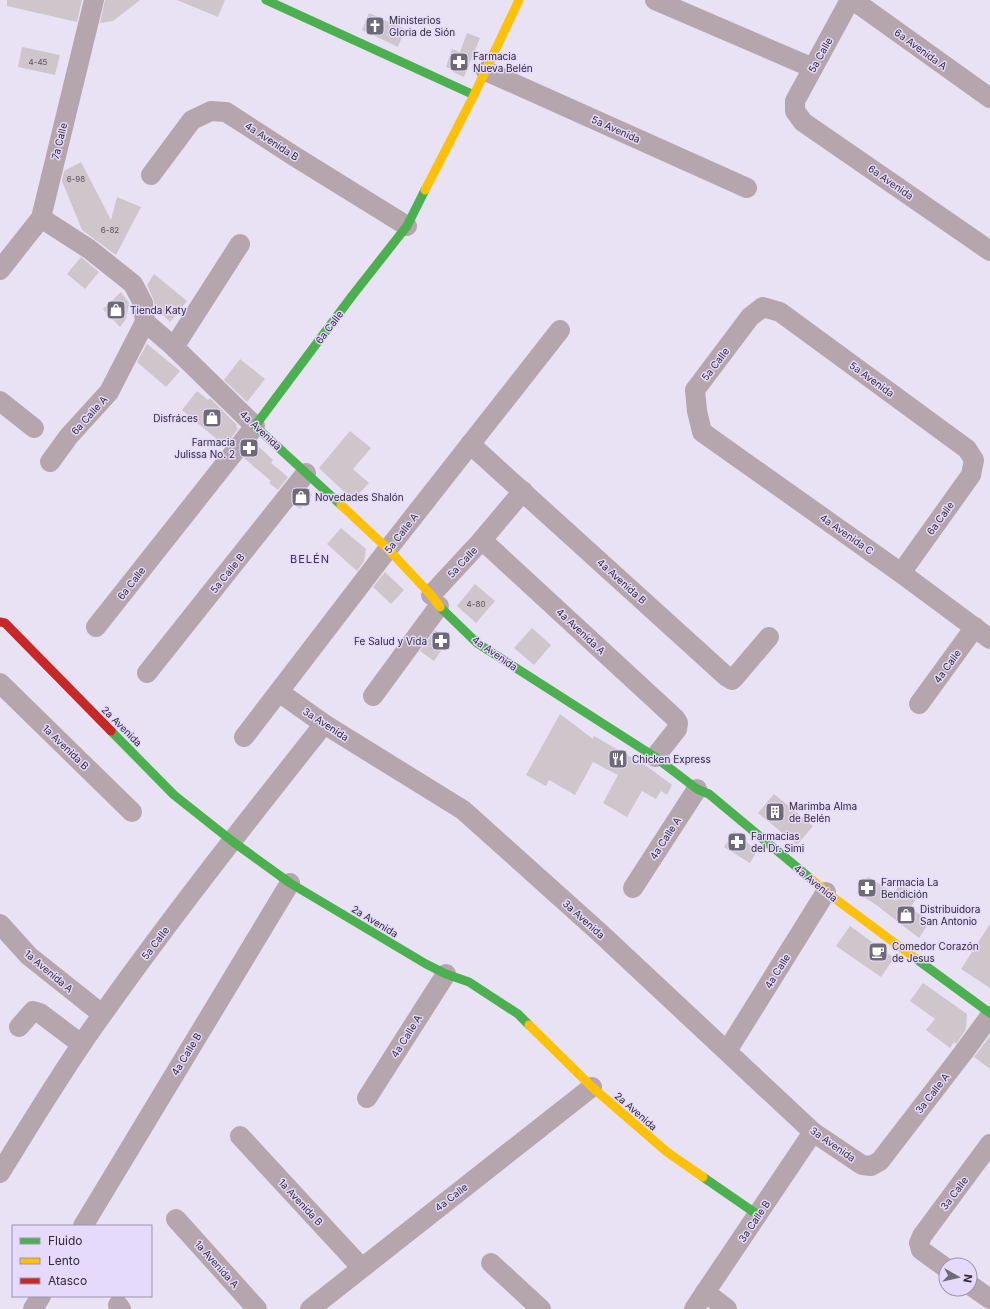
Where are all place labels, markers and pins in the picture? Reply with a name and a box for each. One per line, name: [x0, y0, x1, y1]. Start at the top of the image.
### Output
place label: Ministerios Gloria de Sión: [389, 14, 455, 38]
church icon: Ministerios Gloria de Sión: [364, 15, 386, 37]
place label: Farmacia Nueva Belén: [473, 50, 533, 74]
pharmacy icon: Farmacia Nueva Belén: [448, 51, 470, 73]
shop icon: Tienda Katy: [105, 299, 127, 321]
place label: Tienda Katy: [130, 304, 187, 316]
shop icon: Disfráces: [201, 407, 223, 429]
place label: Disfráces: [153, 412, 198, 424]
place label: Farmacia Julissa No. 2: [174, 436, 235, 460]
pharmacy icon: Farmacia Julissa No. 2: [238, 437, 260, 459]
shop icon: Novedades Shalón: [290, 486, 312, 508]
place label: Novedades Shalón: [315, 491, 404, 503]
pharmacy icon: Fe Salud y Vida: [430, 630, 452, 652]
place label: Fe Salud y Vida: [354, 635, 427, 647]
restaurant icon: Chicken Express: [607, 748, 629, 770]
place label: Chicken Express: [632, 753, 711, 765]
place label: Marimba Alma de Belén: [789, 800, 857, 824]
building icon: Marimba Alma de Belén: [764, 801, 786, 823]
place label: Farmacias del Dr. Simi: [751, 830, 804, 854]
pharmacy icon: Farmacias del Dr. Simi: [726, 831, 748, 853]
place label: Farmacia La Bendición: [881, 876, 938, 900]
pharmacy icon: Farmacia La Bendición: [856, 877, 878, 899]
place label: Distribuidora San Antonio: [920, 903, 981, 927]
shop icon: Distribuidora San Antonio: [895, 904, 917, 926]
place label: Comedor Corazón de Jesus: [892, 940, 979, 964]
cafe icon: Comedor Corazón de Jesus: [867, 941, 889, 963]

